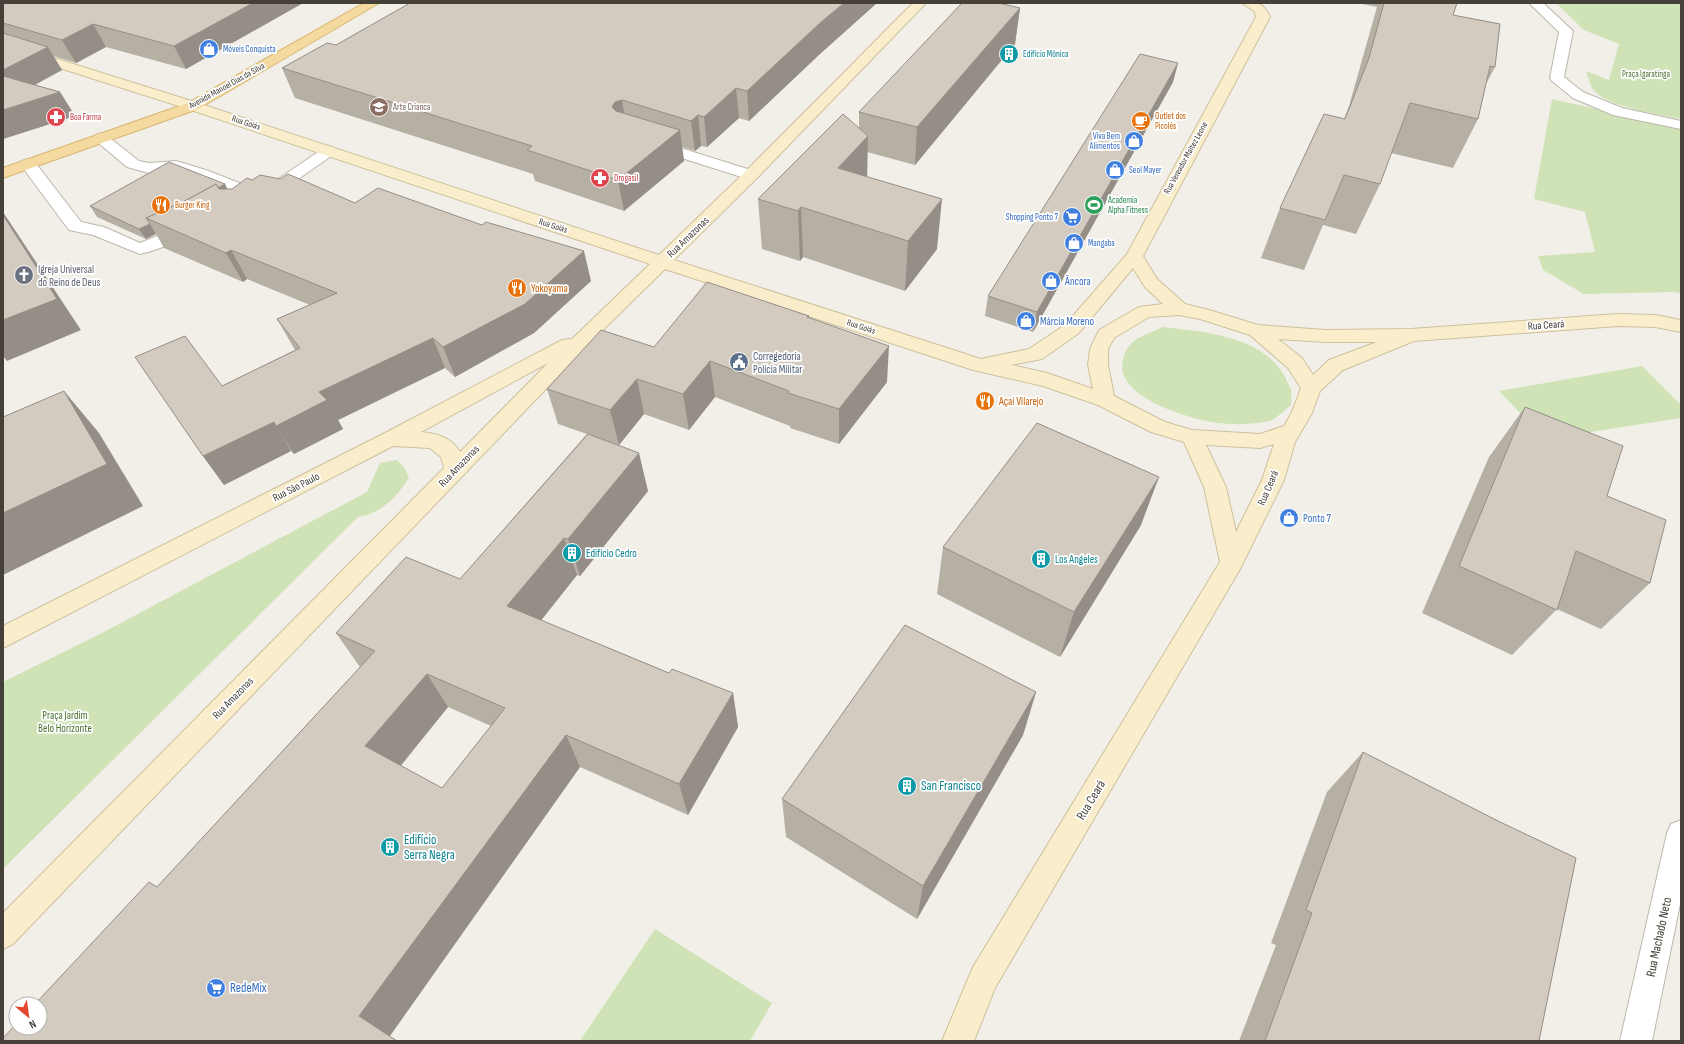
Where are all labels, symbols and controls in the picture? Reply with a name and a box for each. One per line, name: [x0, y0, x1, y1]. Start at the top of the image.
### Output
shop icon: Móveis Conquista: [198, 38, 220, 60]
building icon: Edifício Mônica: [998, 43, 1020, 65]
place label: Móveis Conquista: [223, 44, 276, 55]
place label: Edifício Mônica: [1023, 49, 1068, 60]
street label: Avenida Manoel Dias da Silva: [186, 61, 267, 112]
park label: Praça Igaratinga: [1622, 69, 1670, 80]
school or university icon: Arte Crianca: [368, 96, 390, 118]
place label: Arte Crianca: [392, 102, 430, 113]
pharmacy icon: Boa Farma: [45, 106, 67, 128]
cafe icon: Outlet dos Picolés: [1130, 110, 1152, 132]
place label: Outlet dos Picolés: [1155, 111, 1186, 132]
place label: Boa Farma: [70, 112, 101, 123]
street label: Rua Goiás: [230, 113, 262, 133]
street label: Rua Vereador Maltez Leone: [1162, 120, 1211, 196]
shop icon: Viva Bem Alimentos: [1123, 130, 1145, 152]
place label: Viva Bem Alimentos: [1089, 131, 1120, 152]
shop icon: Seol Mayer: [1104, 159, 1126, 181]
place label: Seol Mayer: [1129, 165, 1162, 176]
pharmacy icon: Drogasil: [589, 167, 611, 189]
place label: Drogasil: [614, 173, 638, 184]
restaurant icon: Burger King: [150, 194, 172, 216]
sports icon: Academia Alpha Fitness: [1083, 194, 1105, 216]
place label: Academia Alpha Fitness: [1107, 195, 1148, 216]
place label: Burger King: [175, 200, 210, 211]
supermarket icon: Shopping Ponto 7: [1061, 206, 1083, 228]
place label: Shopping Ponto 7: [1006, 212, 1058, 223]
street label: Rua Amazonas: [664, 214, 712, 260]
street label: Rua Goiás: [537, 216, 569, 236]
shop icon: Mangaba: [1063, 232, 1085, 254]
place label: Mangaba: [1088, 238, 1115, 249]
place label: Igreja Universal do Reino de Deus: [38, 263, 101, 289]
church icon: Igreja Universal do Reino de Deus: [13, 264, 35, 286]
shop icon: Âncora: [1040, 270, 1062, 292]
place label: Âncora: [1064, 275, 1091, 288]
restaurant icon: Yokoyama: [506, 277, 528, 299]
place label: Yokoyama: [531, 282, 568, 295]
shop icon: Márcia Moreno: [1015, 310, 1037, 332]
place label: Márcia Moreno: [1040, 315, 1094, 328]
street label: Rua Goiás: [845, 317, 877, 337]
street label: Rua Ceará: [1527, 317, 1565, 333]
place label: Corregedoria Polícia Militar: [753, 350, 802, 376]
public building icon: Corregedoria Polícia Militar: [728, 351, 750, 373]
restaurant icon: Açaí Vilarejo: [974, 390, 996, 412]
place label: Açaí Vilarejo: [998, 395, 1044, 408]
street label: Rua Amazonas: [436, 442, 482, 490]
street label: Rua São Paulo: [270, 469, 322, 504]
street label: Rua Ceará: [1255, 469, 1281, 507]
shop icon: Ponto 7: [1278, 507, 1300, 529]
place label: Ponto 7: [1303, 512, 1332, 525]
building icon: Edifício Cedro: [561, 542, 583, 564]
place label: Edifício Cedro: [586, 547, 637, 560]
building icon: Los Angeles: [1030, 548, 1052, 570]
place label: Los Angeles: [1055, 553, 1098, 566]
street label: Rua Amazonas: [210, 674, 256, 722]
park label: Praça Jardim Belo Horizonte: [38, 709, 92, 735]
building icon: San Francisco: [896, 775, 918, 797]
street label: Rua Ceará: [1073, 777, 1109, 823]
place label: San Francisco: [921, 778, 981, 794]
place label: Edifício Serra Negra: [404, 832, 455, 863]
building icon: Edifício Serra Negra: [379, 836, 401, 858]
street label: Rua Machado Neto: [1643, 896, 1675, 978]
supermarket icon: RedeMix: [205, 977, 227, 999]
place label: RedeMix: [230, 980, 267, 996]
north arrow: [8, 996, 48, 1036]
text: N: [27, 1017, 38, 1031]

